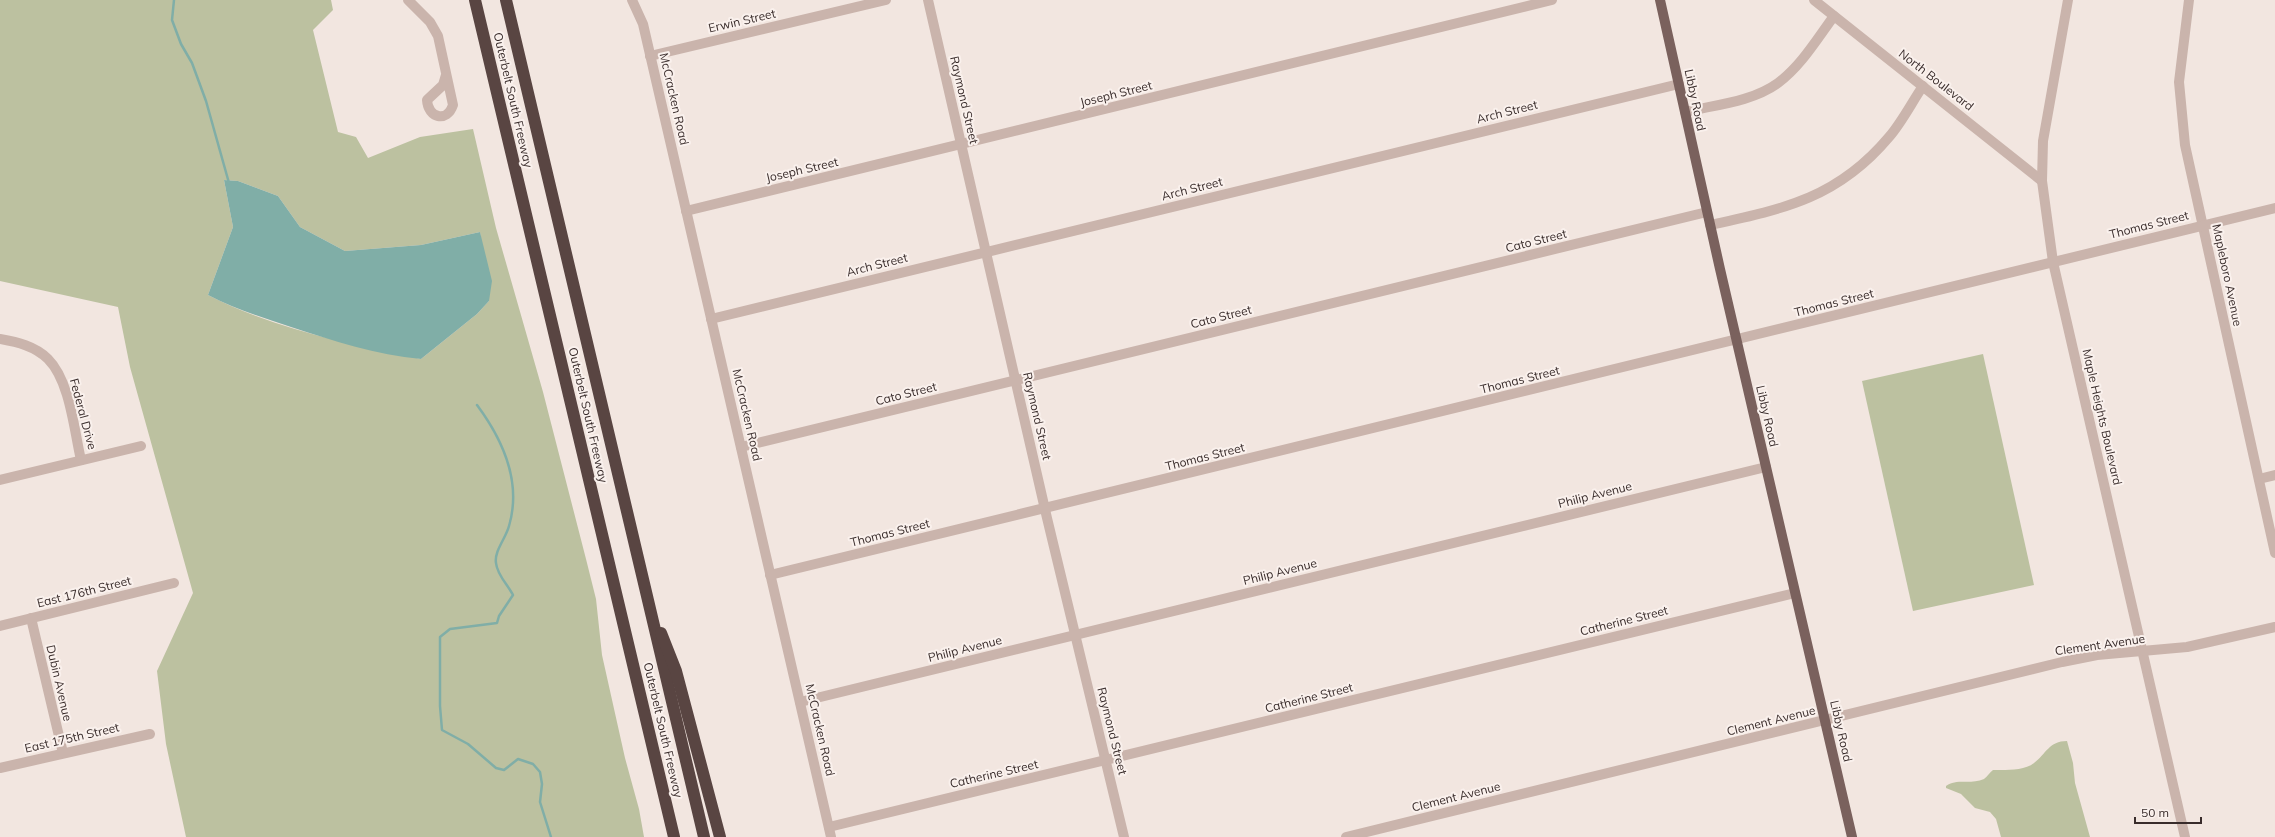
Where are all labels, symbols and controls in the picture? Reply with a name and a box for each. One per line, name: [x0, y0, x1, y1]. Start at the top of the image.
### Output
street label: Erwin Street: [707, 6, 777, 36]
street label: Outerbelt South Freeway: [491, 31, 537, 170]
street label: North Boulevard: [1896, 46, 1977, 114]
street label: McCracken Road: [657, 51, 692, 146]
street label: Raymond Street: [947, 54, 982, 145]
street label: Libby Road: [1682, 68, 1709, 132]
street label: Joseph Street: [1078, 77, 1154, 110]
street label: Arch Street: [1475, 97, 1539, 126]
street label: Joseph Street: [764, 154, 840, 185]
street label: Arch Street: [1160, 174, 1224, 203]
street label: Thomas Street: [2108, 207, 2190, 242]
street label: Mapleboro Avenue: [2209, 222, 2246, 327]
street label: Cato Street: [1504, 226, 1568, 255]
street label: Arch Street: [845, 250, 909, 279]
street label: Thomas Street: [1793, 285, 1875, 320]
street label: Cato Street: [1189, 302, 1253, 331]
street label: Outerbelt South Freeway: [566, 346, 612, 485]
street label: Maple Heights Boulevard: [2079, 347, 2125, 487]
street label: Thomas Street: [1479, 362, 1561, 397]
street label: McCracken Road: [730, 367, 765, 462]
street label: Raymond Street: [1020, 370, 1055, 461]
street label: Federal Drive: [67, 377, 100, 451]
street label: Cato Street: [874, 379, 938, 408]
street label: Libby Road: [1753, 384, 1782, 448]
street label: Thomas Street: [1164, 439, 1246, 474]
street label: Philip Avenue: [1556, 478, 1633, 511]
street label: Thomas Street: [849, 515, 931, 550]
street label: Philip Avenue: [1241, 555, 1318, 588]
street label: East 176th Street: [35, 573, 133, 610]
street label: Catherine Street: [1578, 602, 1669, 639]
street label: Clement Avenue: [2054, 631, 2146, 658]
street label: Philip Avenue: [926, 632, 1003, 665]
street label: Dubin Avenue: [43, 643, 76, 723]
street label: Outerbelt South Freeway: [641, 661, 687, 800]
street label: Catherine Street: [1263, 679, 1354, 716]
street label: McCracken Road: [803, 682, 838, 777]
street label: Raymond Street: [1094, 686, 1131, 776]
street label: Libby Road: [1827, 699, 1856, 763]
street label: Clement Avenue: [1725, 702, 1817, 739]
street label: East 175th Street: [23, 719, 121, 756]
street label: Catherine Street: [948, 756, 1039, 791]
street label: Clement Avenue: [1410, 778, 1502, 815]
scale bar: [2135, 799, 2201, 825]
text: 50 m: [2141, 805, 2169, 820]

